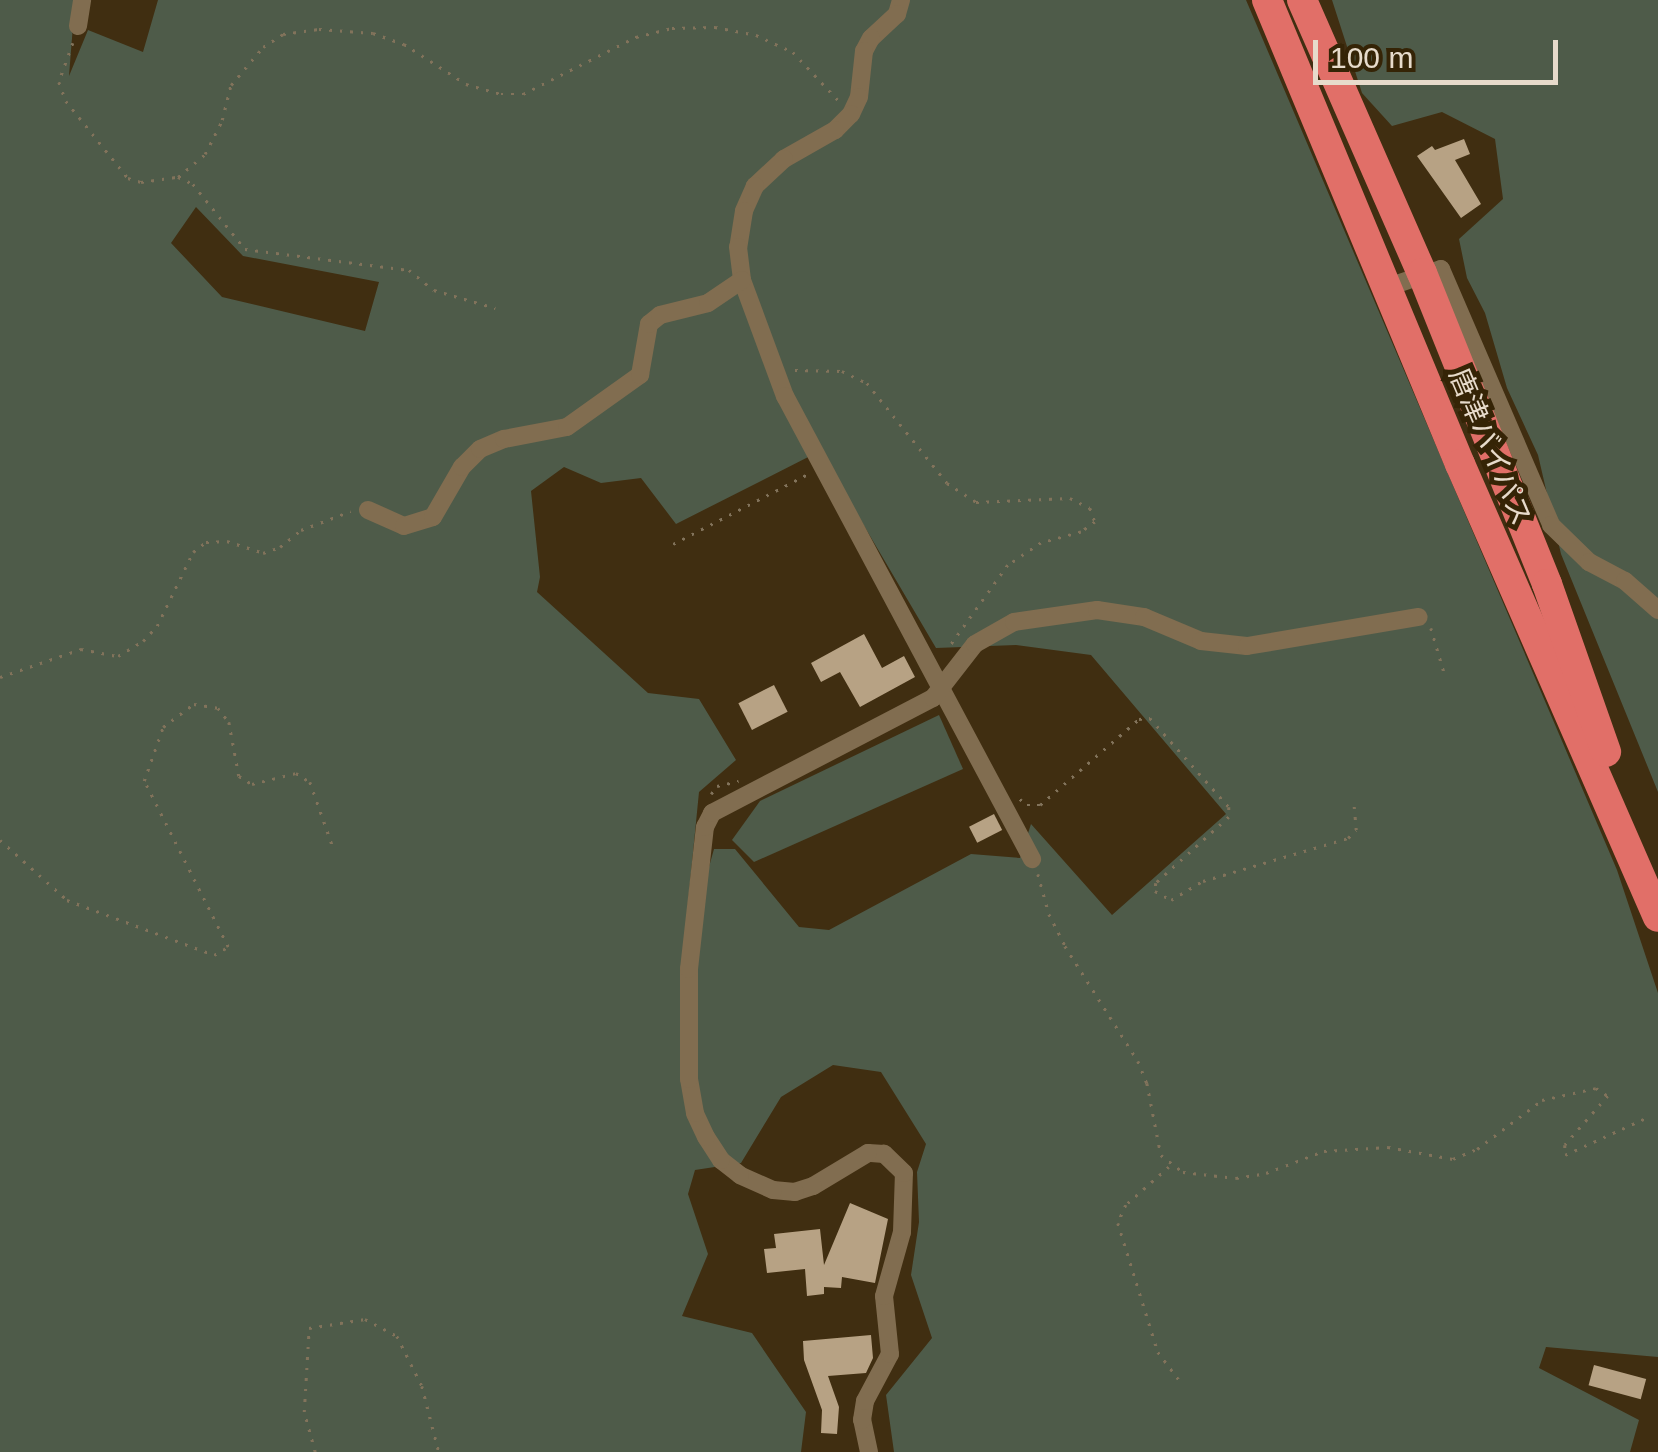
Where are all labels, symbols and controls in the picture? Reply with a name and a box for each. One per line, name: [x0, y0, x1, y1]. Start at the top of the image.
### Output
scale bar: [1318, 20, 1563, 82]
text: 100 m: [1330, 41, 1413, 74]
street label: 唐津バイパス: [1442, 363, 1538, 531]

